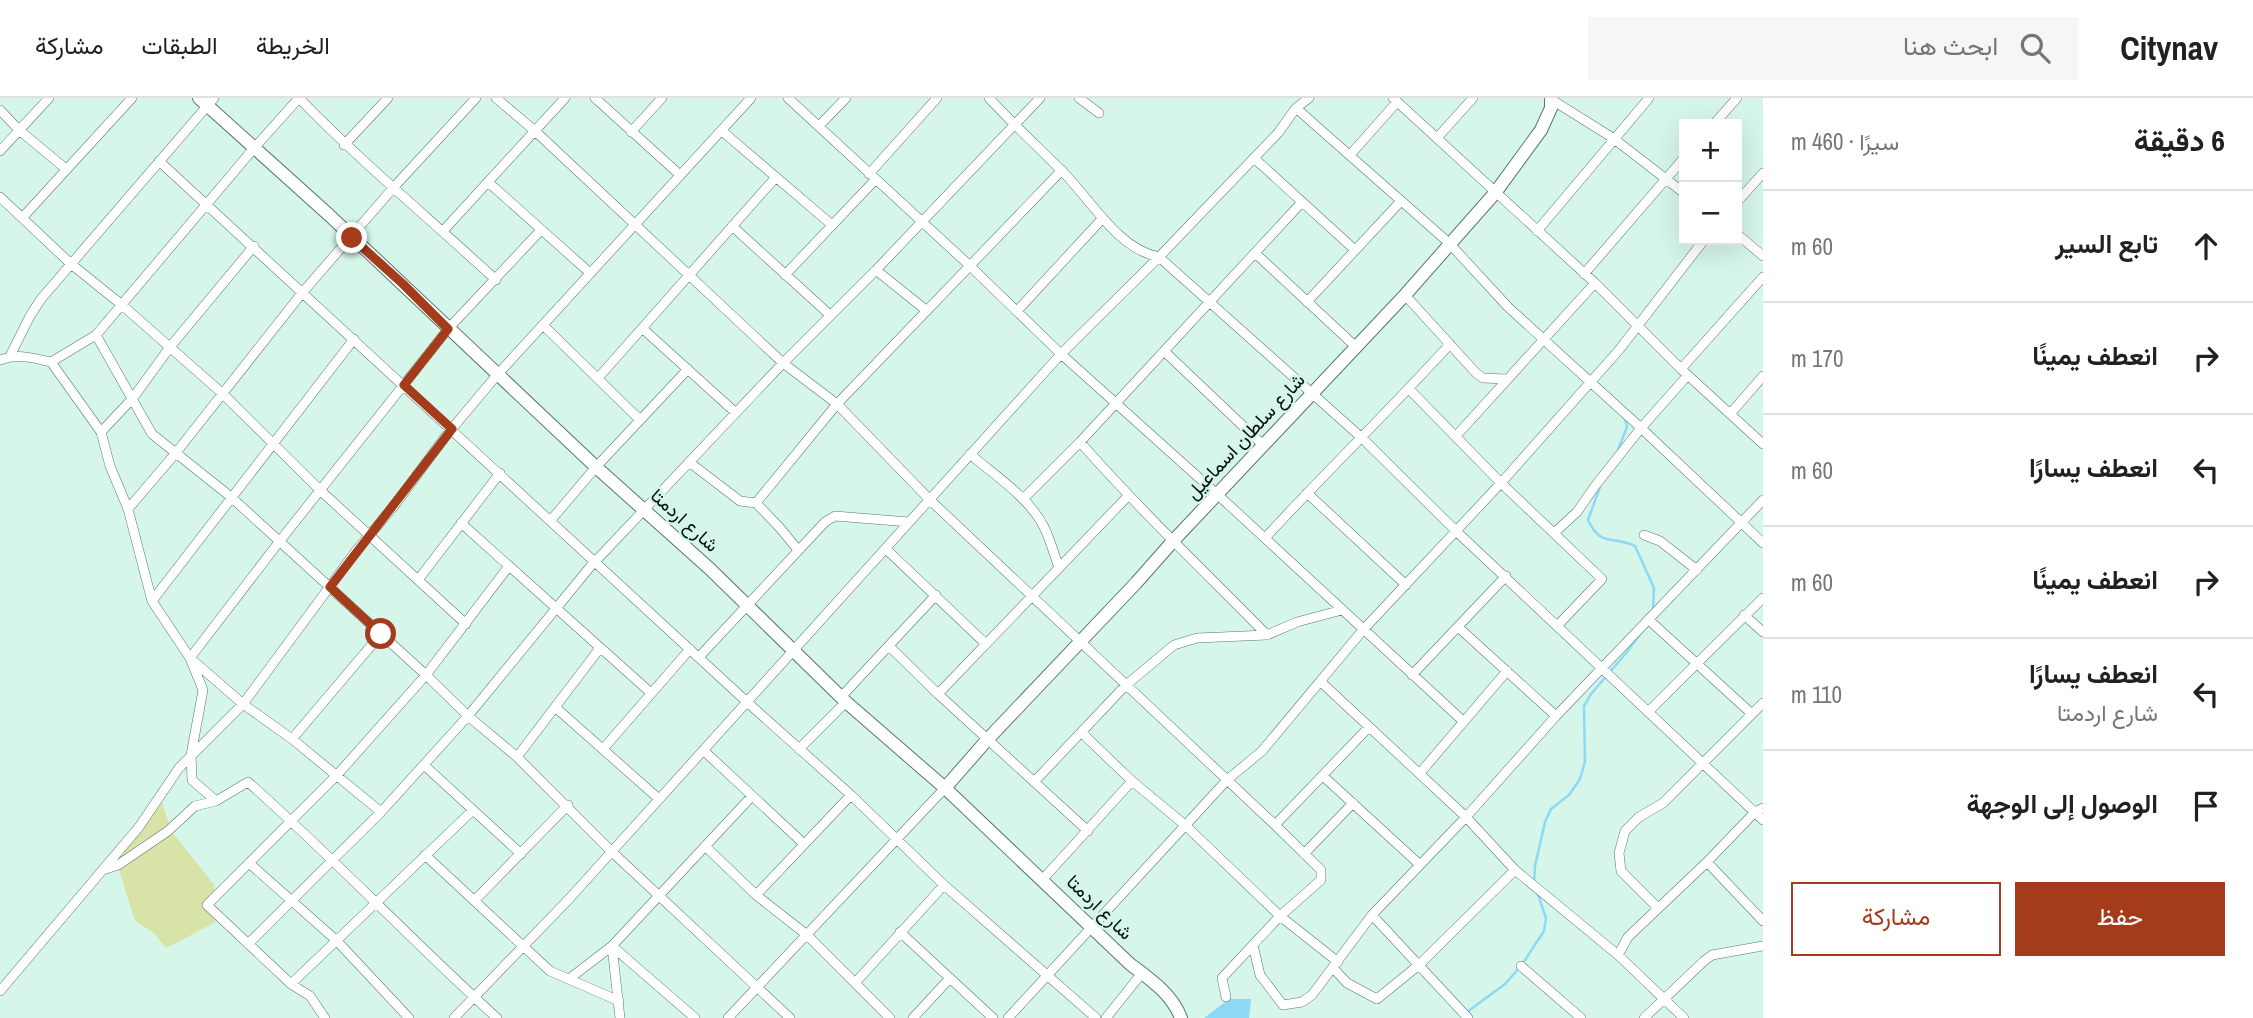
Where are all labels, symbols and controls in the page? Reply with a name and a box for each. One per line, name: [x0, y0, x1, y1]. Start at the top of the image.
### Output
search box: [1588, 17, 2078, 80]
text: Citynav: [2120, 26, 2218, 70]
text: ابحث هنا: [1903, 28, 1998, 63]
text: مشاركة: [35, 29, 103, 61]
text: الطبقات: [141, 29, 218, 61]
text: الخريطة: [256, 29, 330, 61]
icon: search: [2016, 29, 2054, 67]
map controls: [1679, 119, 1742, 245]
button: +: [1679, 119, 1742, 182]
text: 6 دقيقة: [2134, 120, 2225, 160]
text: سيرًا · 460 m: [1791, 126, 1899, 157]
button: −: [1679, 182, 1742, 245]
route end: [336, 222, 367, 253]
text: تابع السير: [2055, 226, 2158, 261]
icon: ahead: [2187, 227, 2225, 265]
text: 60 m: [1791, 231, 1833, 262]
text: انعطف يمينًا: [2032, 338, 2158, 373]
icon: right: [2187, 339, 2225, 377]
text: 170 m: [1791, 343, 1843, 374]
street label: شارع سلطان اسماعيل: [1180, 367, 1310, 505]
text: انعطف يسارًا: [2029, 450, 2158, 485]
icon: left: [2187, 451, 2225, 489]
text: 60 m: [1791, 455, 1833, 486]
street label: شارع اردمتا: [645, 482, 725, 558]
text: انعطف يمينًا: [2032, 562, 2158, 597]
icon: right: [2187, 563, 2225, 601]
text: 60 m: [1791, 567, 1833, 598]
route start: [365, 618, 396, 649]
text: انعطف يسارًا: [2029, 656, 2158, 691]
icon: left: [2187, 675, 2225, 713]
text: 110 m: [1791, 679, 1842, 710]
text: شارع اردمتا: [2057, 697, 2158, 728]
text: الوصول إلى الوجهة: [1966, 786, 2158, 821]
icon: arrive: [2187, 787, 2225, 825]
street label: شارع اردمتا: [1061, 869, 1139, 945]
button: مشاركة: [1791, 882, 2001, 956]
button: حفظ: [2015, 882, 2225, 956]

